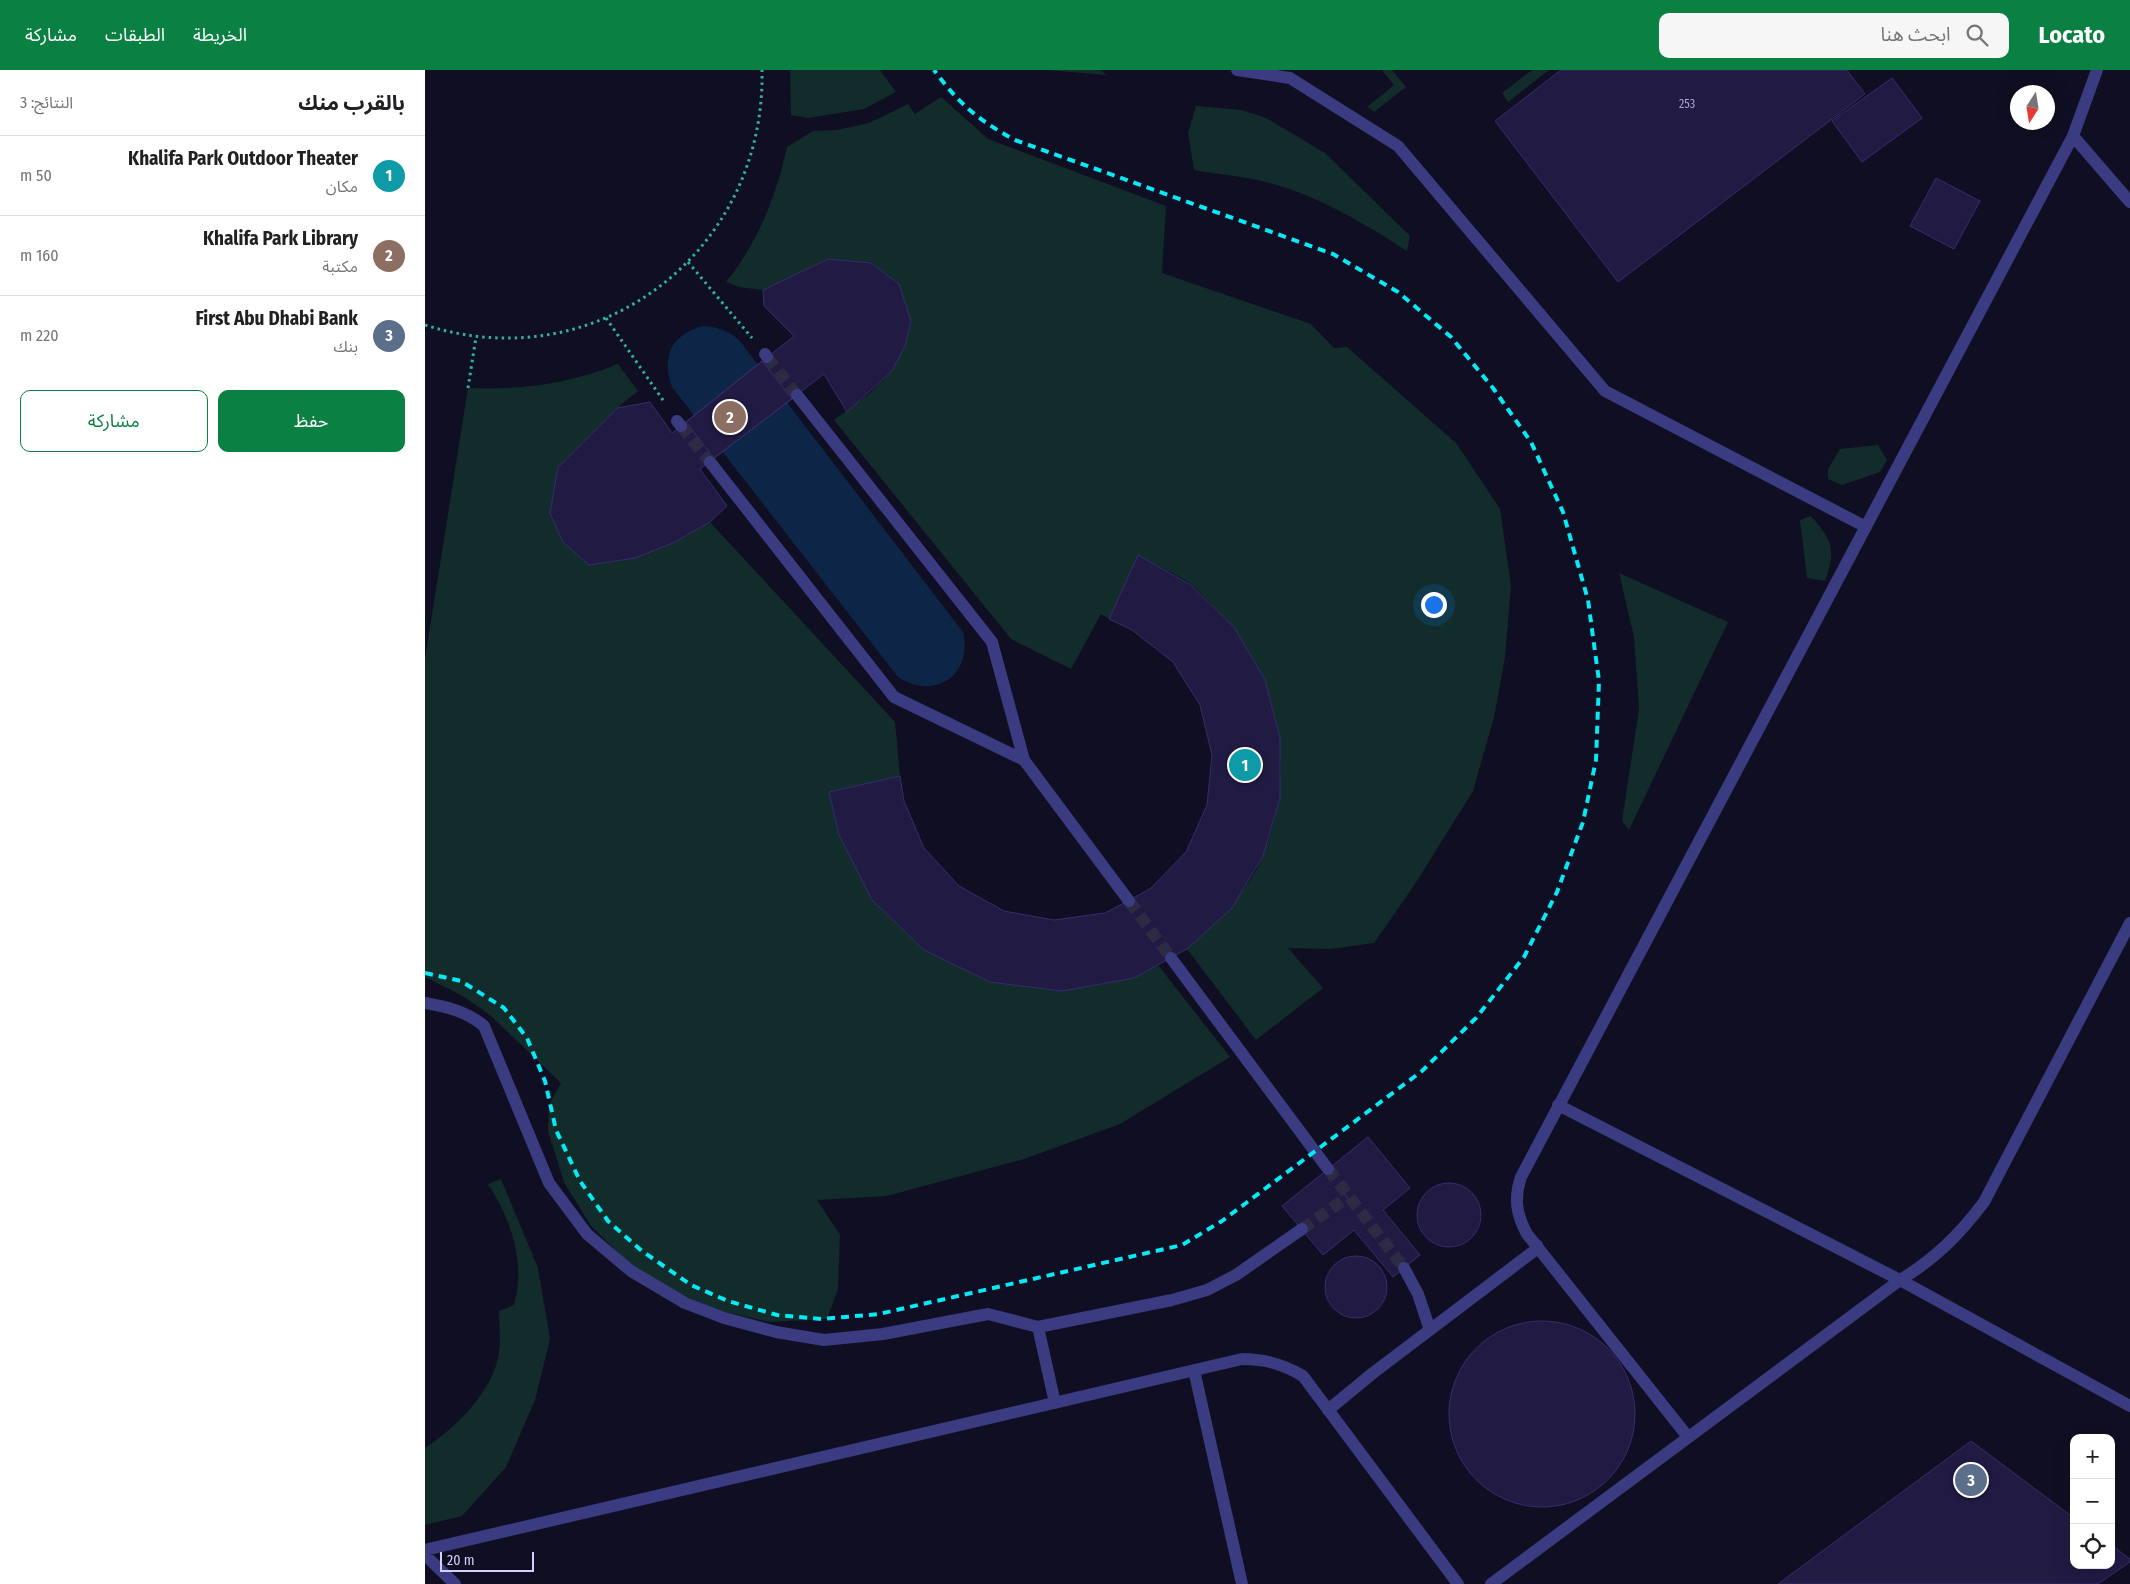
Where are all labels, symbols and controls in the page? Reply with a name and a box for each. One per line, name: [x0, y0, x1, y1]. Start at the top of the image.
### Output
search box: [1659, 13, 2009, 58]
icon: search: [1963, 21, 1991, 49]
text: Locato: [2039, 21, 2105, 49]
text: ابحث هنا: [1881, 23, 1951, 46]
text: مشاركة: [25, 24, 77, 46]
text: الطبقات: [105, 24, 165, 46]
text: الخريطة: [193, 24, 247, 46]
north arrow: [2010, 85, 2055, 130]
text: بالقرب منك: [298, 90, 405, 116]
text: النتائج: 3: [20, 93, 73, 112]
house number: 253: [1679, 97, 1695, 111]
text: Khalifa Park Outdoor Theater: [128, 147, 358, 170]
text: 50 m: [20, 166, 52, 185]
text: 1: [386, 166, 392, 185]
text: مكان: [326, 177, 358, 196]
text: Khalifa Park Library: [203, 227, 358, 250]
text: 160 m: [20, 246, 59, 265]
text: 2: [385, 246, 393, 265]
text: مكتبة: [322, 257, 358, 276]
text: First Abu Dhabi Bank: [195, 307, 358, 330]
text: 220 m: [20, 326, 59, 345]
text: 3: [385, 326, 393, 345]
text: بنك: [333, 337, 358, 356]
button: مشاركة: [20, 390, 208, 452]
button: حفظ: [218, 390, 405, 452]
pin: 2: [714, 398, 746, 436]
your location: [1421, 592, 1447, 618]
pin: 1: [1229, 746, 1261, 784]
map controls: [2070, 1434, 2115, 1569]
button: +: [2070, 1434, 2115, 1479]
pin: 3: [1955, 1461, 1987, 1499]
button: −: [2070, 1479, 2115, 1524]
button: locate: [2070, 1524, 2115, 1569]
scale bar: [440, 1549, 534, 1572]
text: 20 m: [447, 1552, 475, 1569]

